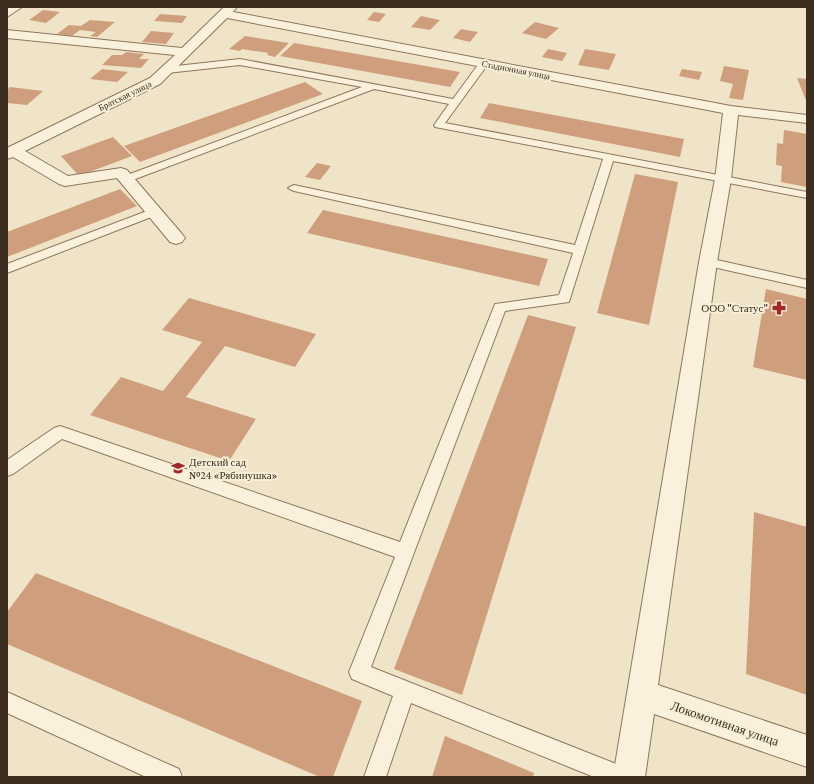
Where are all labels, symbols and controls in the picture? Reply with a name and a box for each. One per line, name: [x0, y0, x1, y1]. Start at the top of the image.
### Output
street label: Стадионная улица: [481, 58, 551, 82]
street label: Братская улица: [97, 79, 153, 113]
pharmacy icon: ООО "Статус": [771, 300, 787, 316]
place label: ООО "Статус": [701, 302, 768, 314]
place label: Детский сад №24 «Рябинушка»: [189, 456, 278, 481]
school or university icon: Детский сад №24 «Рябинушка»: [170, 460, 186, 476]
street label: Локомотивная улица: [669, 698, 781, 749]

